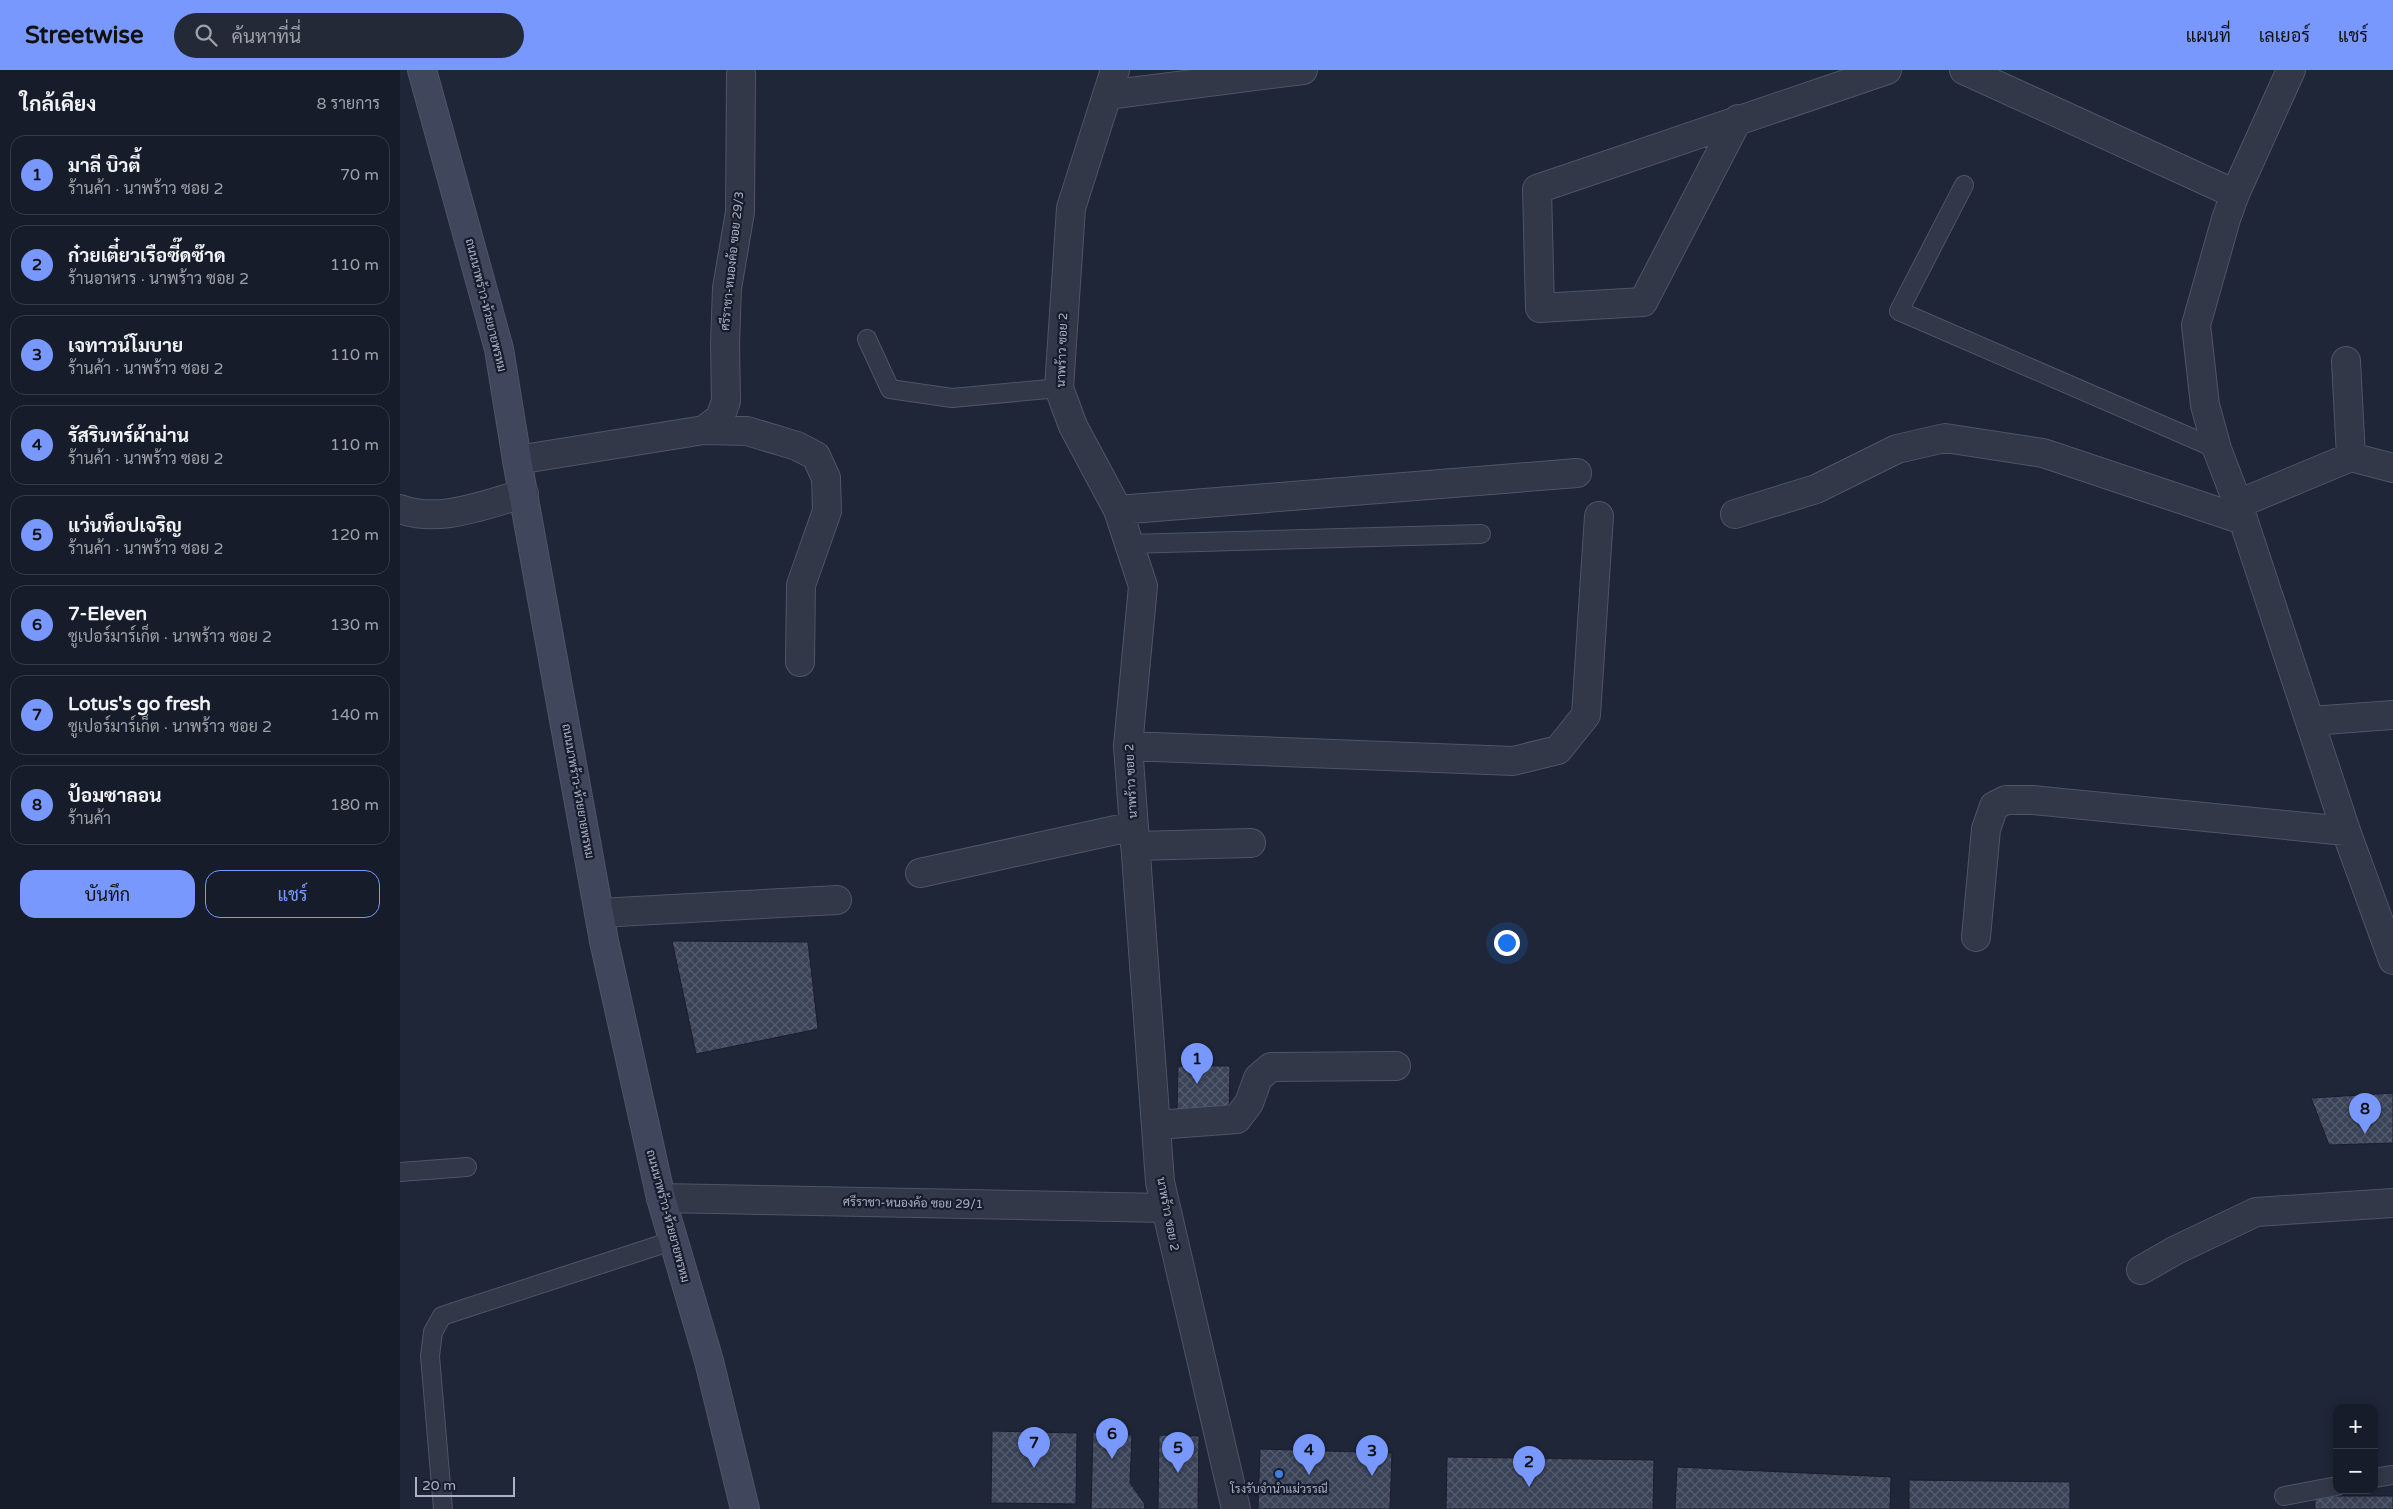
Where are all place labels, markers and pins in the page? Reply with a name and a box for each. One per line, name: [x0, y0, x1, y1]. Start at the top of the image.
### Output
pin: 1: [1181, 1043, 1213, 1084]
pin: 8: [2349, 1093, 2381, 1134]
pin: 6: [1096, 1418, 1128, 1459]
pin: 7: [1018, 1427, 1050, 1468]
pin: 5: [1162, 1432, 1194, 1473]
pin: 4: [1293, 1434, 1325, 1475]
pin: 3: [1356, 1435, 1388, 1476]
pin: 2: [1513, 1446, 1545, 1487]
marker: โรงรับจำนำแม่วรรณี: [1273, 1468, 1285, 1480]
place label: โรงรับจำนำแม่วรรณี: [1229, 1481, 1328, 1496]

